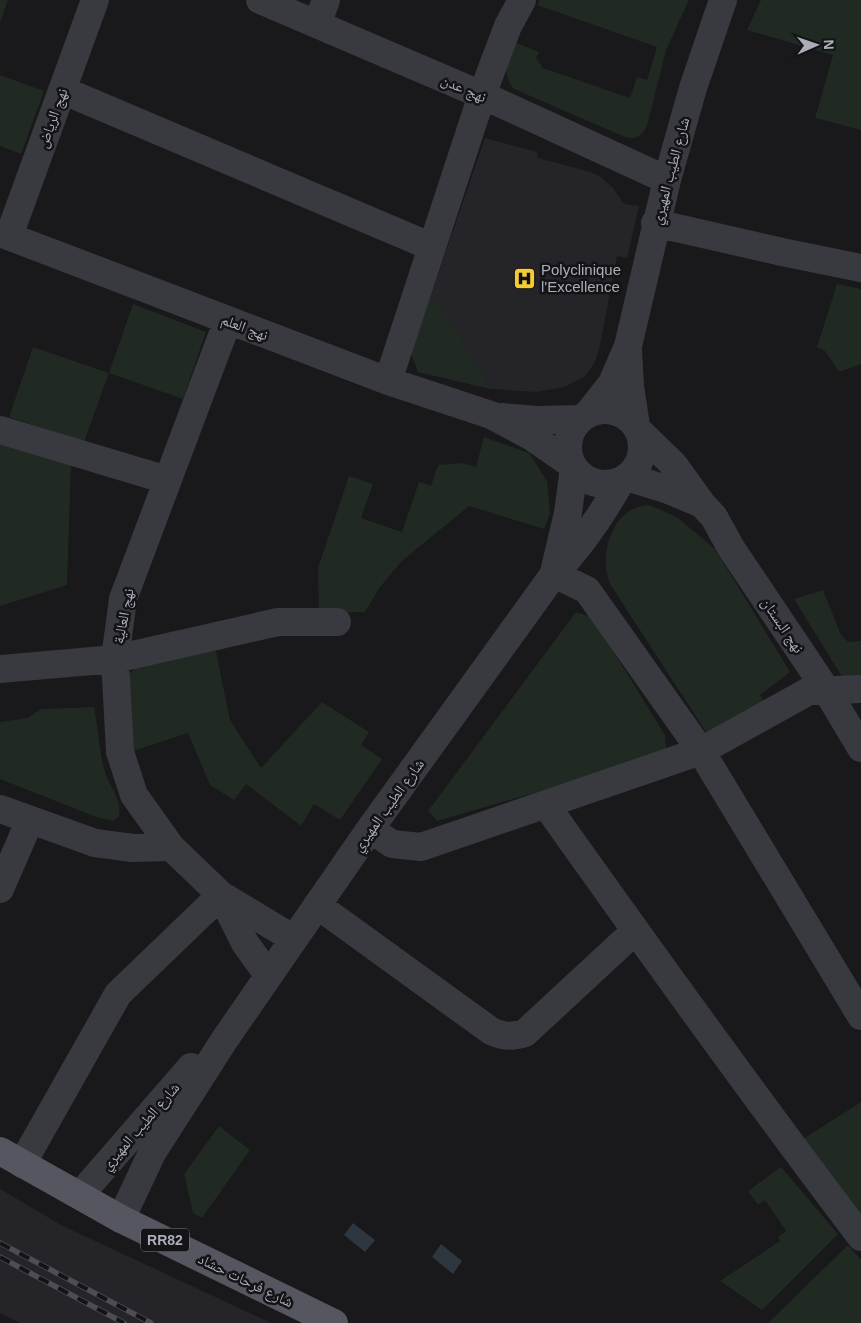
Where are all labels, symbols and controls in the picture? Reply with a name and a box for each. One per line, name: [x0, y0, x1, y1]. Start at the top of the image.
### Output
north arrow: [791, 20, 841, 70]
text: N: [821, 39, 837, 50]
street label: نهج عدن: [438, 71, 489, 107]
street label: نهج الرياض: [33, 86, 73, 151]
street label: شارع الطيب المهيري: [648, 116, 696, 227]
place label: Polyclinique l'Excellence: [541, 261, 621, 295]
hospital icon: Polyclinique l'Excellence: [513, 266, 537, 290]
street label: نهج العلم: [219, 310, 271, 346]
street label: نهج العالية: [109, 587, 139, 646]
street label: نهج البستان: [757, 594, 808, 657]
street label: شارع الطيب المهيري: [349, 755, 430, 857]
street label: شارع الطيب المهيري: [97, 1079, 185, 1176]
road number: RR82: [141, 1228, 189, 1252]
street label: شارع فرحات حشاد: [195, 1250, 296, 1312]

